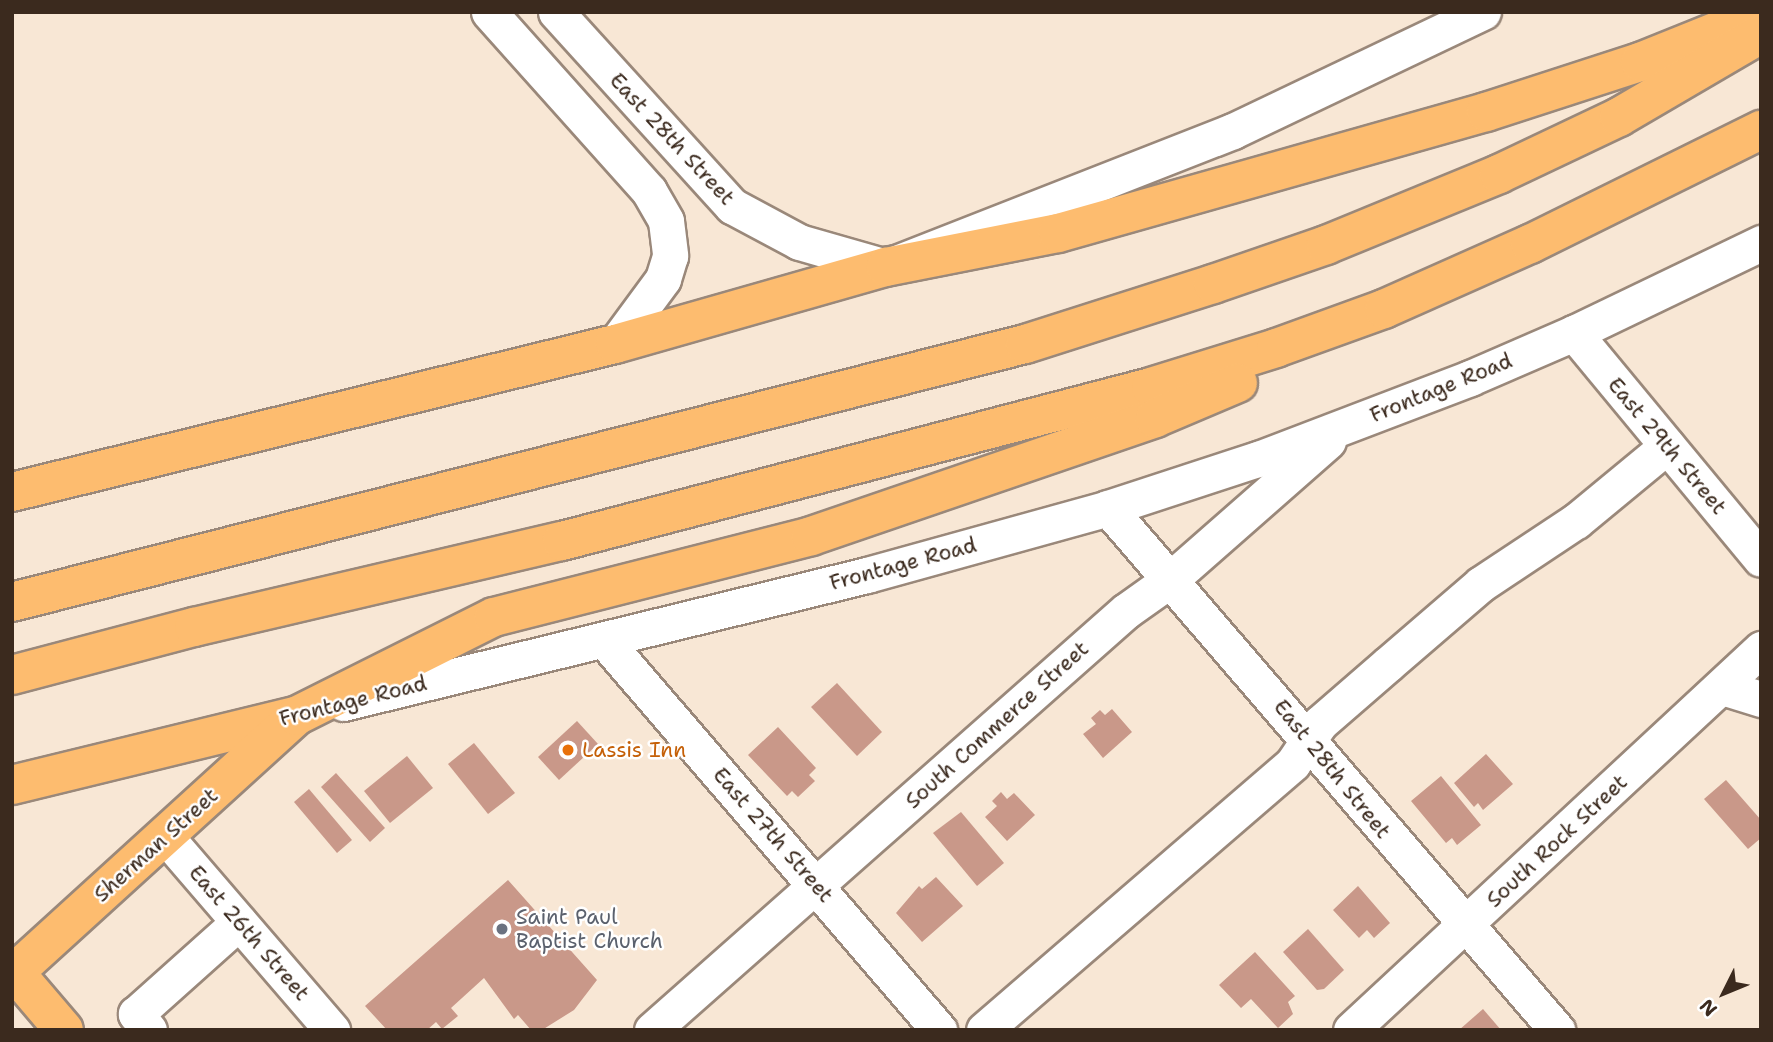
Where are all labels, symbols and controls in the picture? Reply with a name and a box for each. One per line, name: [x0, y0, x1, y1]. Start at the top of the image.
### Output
street label: East 28th Street: [604, 68, 740, 210]
street label: Frontage Road: [1366, 348, 1516, 428]
street label: East 29th Street: [1602, 372, 1732, 520]
street label: Frontage Road: [827, 532, 979, 596]
street label: South Commerce Street: [900, 636, 1094, 814]
street label: Frontage Road: [277, 671, 429, 731]
street label: East 28th Street: [1268, 695, 1396, 843]
place label: Lassis Inn: [582, 737, 686, 763]
marker: Lassis Inn: [560, 742, 576, 758]
street label: East 27th Street: [708, 762, 838, 908]
street label: South Rock Street: [1481, 769, 1633, 913]
street label: Sherman Street: [89, 783, 223, 907]
street label: East 26th Street: [183, 860, 315, 1006]
place label: Saint Paul Baptist Church: [516, 904, 663, 954]
marker: Saint Paul Baptist Church: [494, 921, 510, 937]
north arrow: [1689, 958, 1759, 1028]
text: N: [1694, 994, 1723, 1022]

